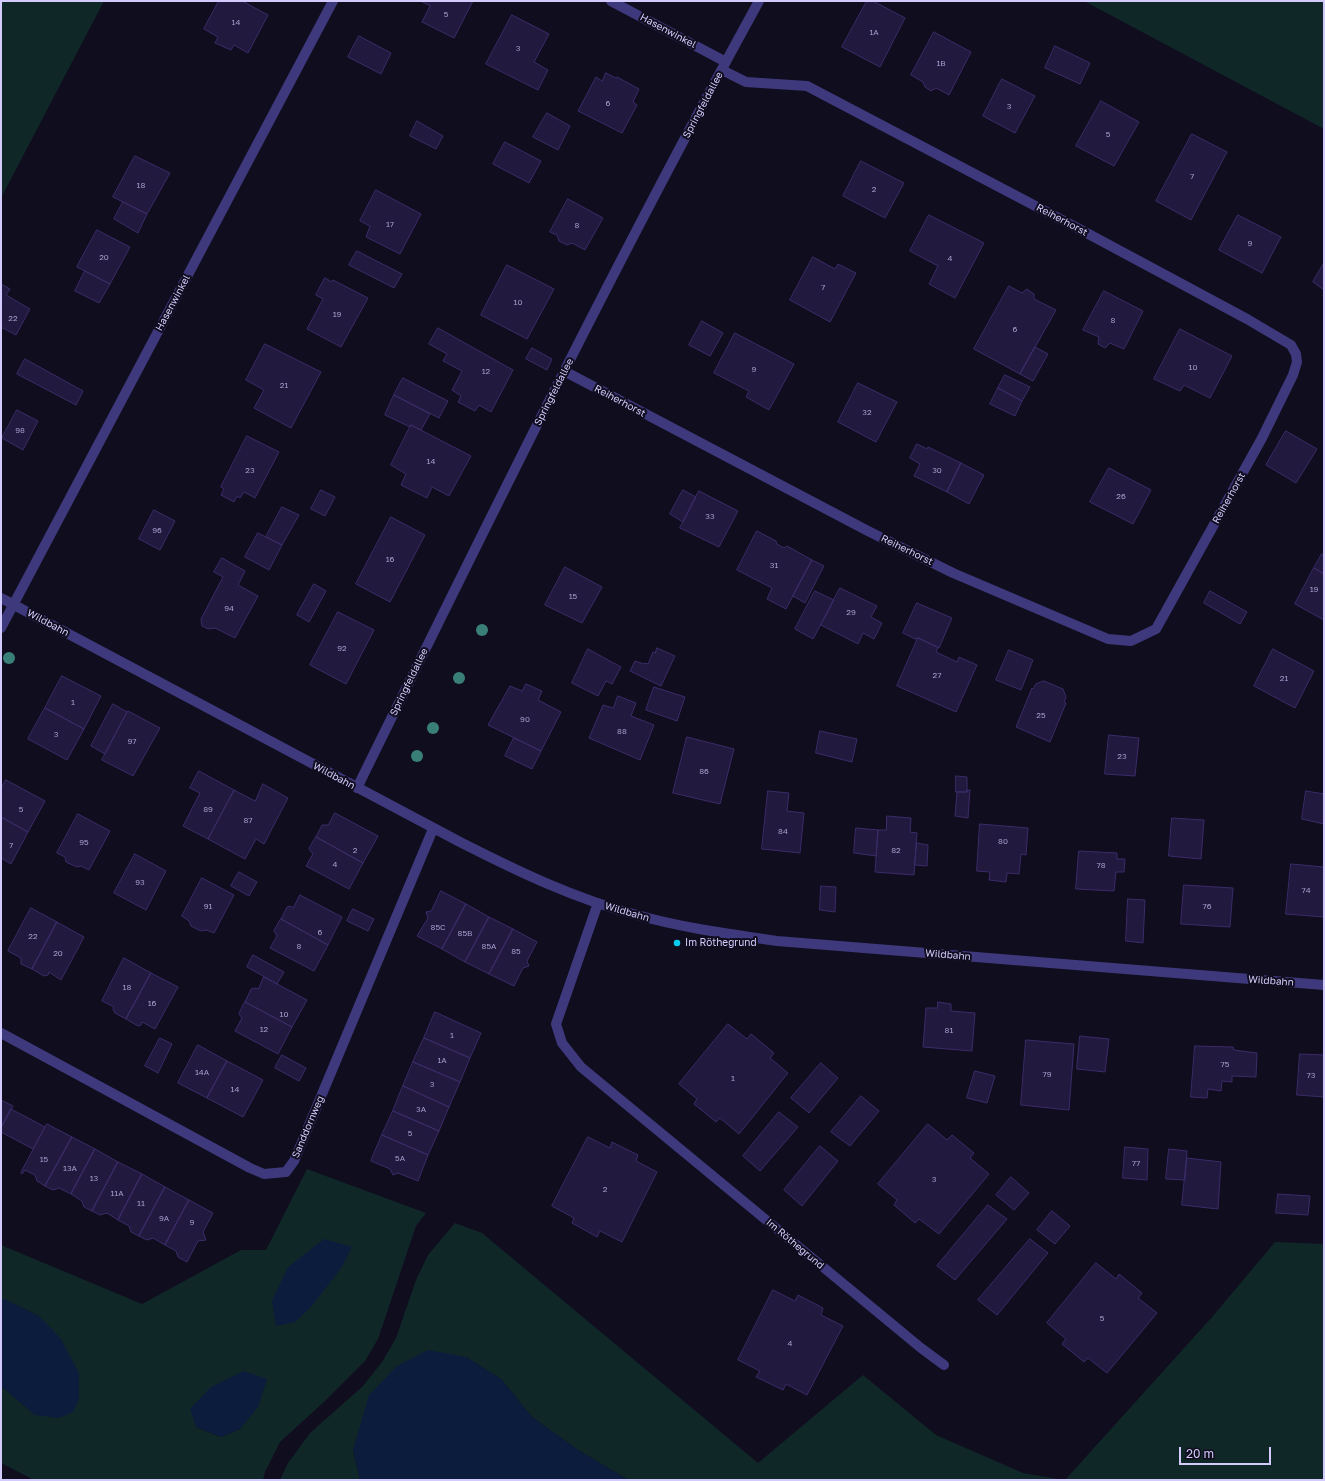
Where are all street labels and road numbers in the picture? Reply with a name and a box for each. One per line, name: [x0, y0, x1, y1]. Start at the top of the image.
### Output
street label: Hasenwinkel: [638, 11, 698, 51]
street label: Springfeldallee: [680, 70, 726, 140]
street label: Reiherhorst: [1034, 201, 1090, 239]
street label: Hasenwinkel: [153, 273, 193, 333]
street label: Springfeldallee: [532, 356, 576, 428]
street label: Reiherhorst: [592, 382, 648, 420]
street label: Reiherhorst: [1210, 470, 1248, 526]
street label: Reiherhorst: [879, 532, 935, 568]
street label: Wildbahn: [25, 607, 71, 639]
street label: Springfeldallee: [387, 646, 431, 718]
street label: Wildbahn: [311, 760, 357, 792]
street label: Wildbahn: [603, 900, 651, 924]
street label: Wildbahn: [925, 947, 971, 963]
street label: Wildbahn: [1248, 973, 1294, 989]
street label: Sanddornweg: [290, 1094, 326, 1160]
street label: Im Röthegrund: [764, 1216, 826, 1272]

